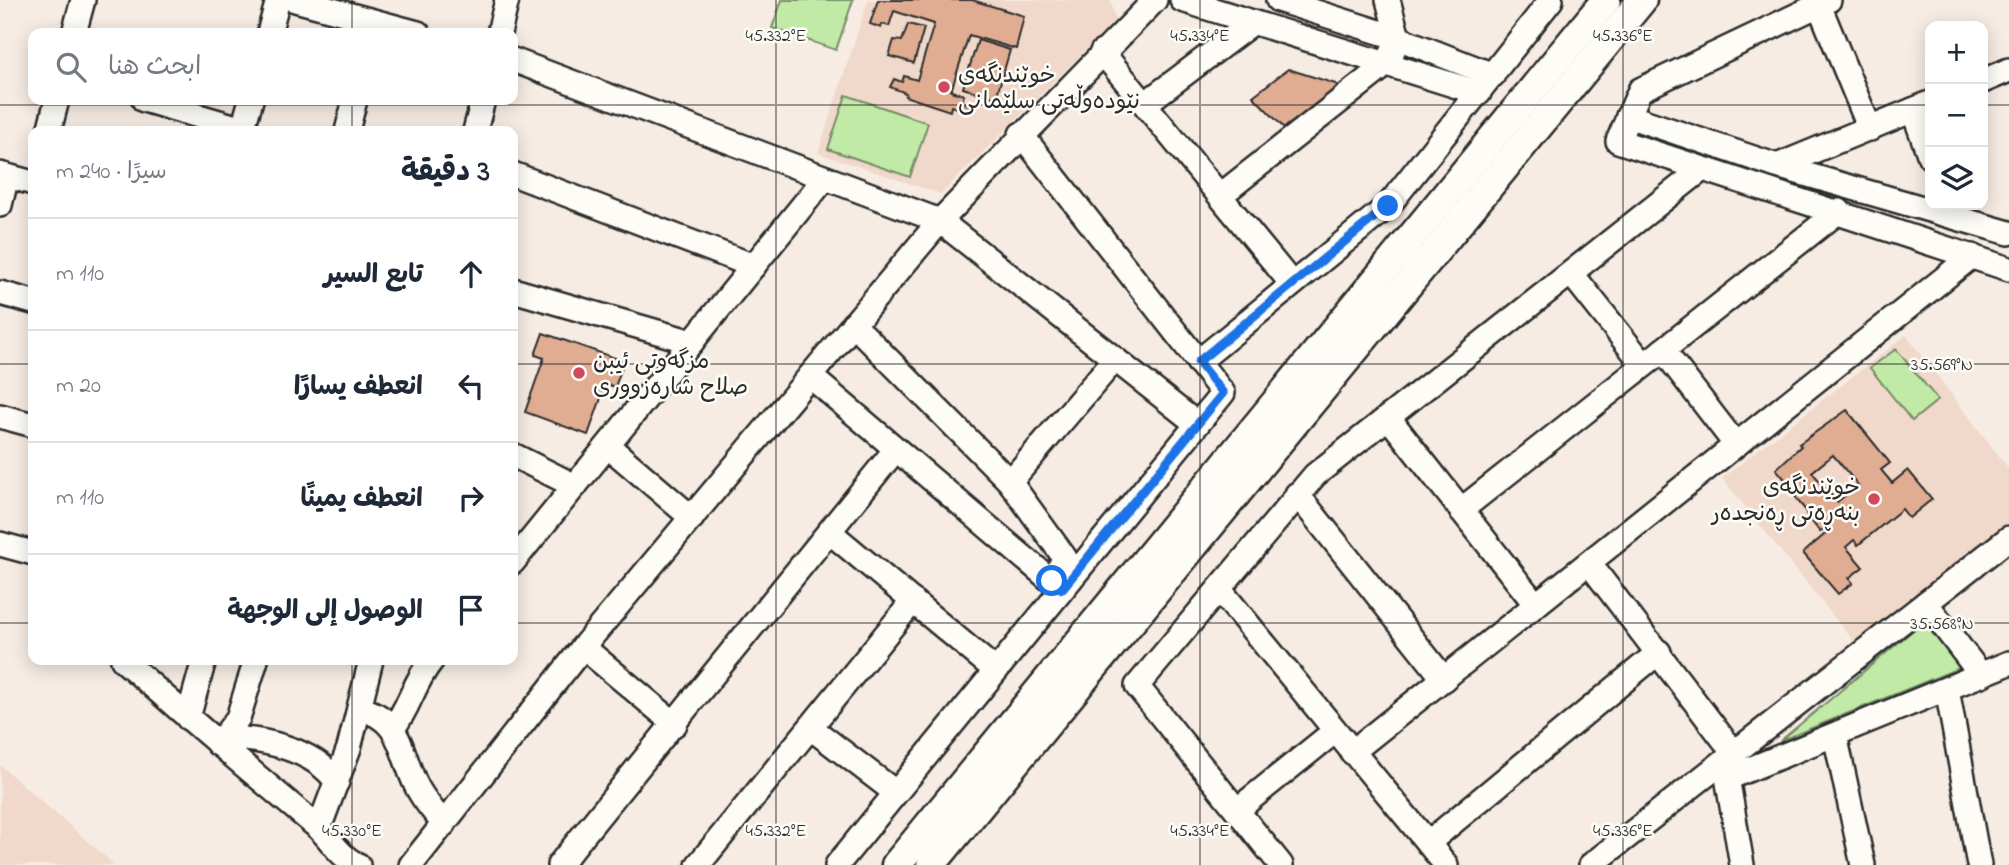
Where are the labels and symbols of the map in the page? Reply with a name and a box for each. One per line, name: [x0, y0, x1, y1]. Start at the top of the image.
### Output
text: 45.332°E: [746, 24, 807, 50]
text: 45.334°E: [1170, 24, 1230, 50]
text: 45.336°E: [1593, 24, 1653, 50]
place label: خوێندنگەی نێوده‌وڵه‌تی سلێمانی: [958, 60, 1140, 119]
marker: خوێندنگەی نێوده‌وڵه‌تی سلێمانی: [936, 79, 952, 95]
route end: [1372, 190, 1403, 221]
place label: مزگەوتی ئیبن صلاح شارەزووری: [593, 346, 748, 405]
text: 35.569°N: [1911, 353, 1973, 379]
marker: مزگەوتی ئیبن صلاح شارەزووری: [571, 365, 587, 381]
place label: خوێندنگەی بنەڕەتی ڕەنجدەر: [1710, 472, 1860, 531]
marker: خوێندنگەی بنەڕەتی ڕەنجدەر: [1866, 491, 1882, 507]
route start: [1036, 565, 1067, 596]
text: 35.568°N: [1910, 612, 1974, 638]
text: 45.330°E: [322, 819, 382, 845]
text: 45.332°E: [746, 819, 807, 845]
text: 45.334°E: [1170, 819, 1230, 845]
text: 45.336°E: [1593, 819, 1653, 845]

